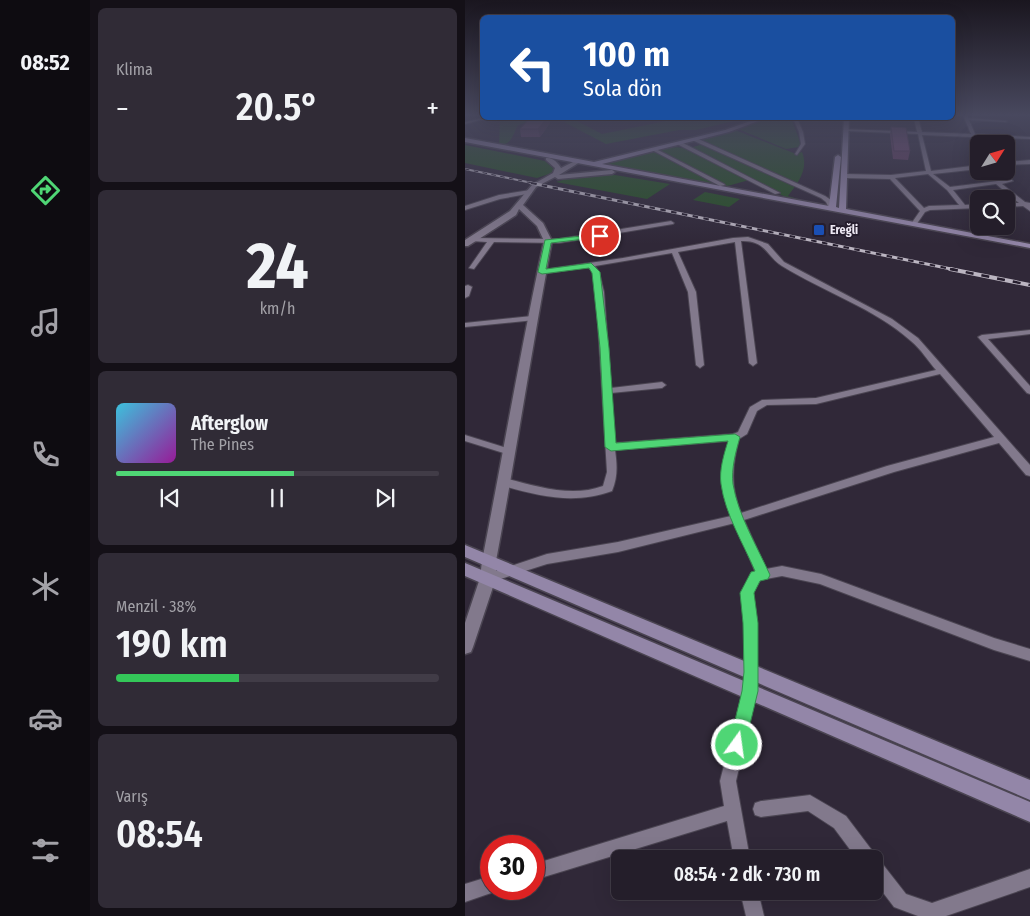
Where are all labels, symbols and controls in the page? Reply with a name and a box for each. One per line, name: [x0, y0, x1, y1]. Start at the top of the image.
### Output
text: 100 m: [583, 33, 670, 75]
icon: left: [500, 35, 565, 100]
text: 08:52: [20, 49, 70, 76]
text: Klima: [116, 60, 153, 79]
text: Sola dön: [583, 75, 662, 102]
text: 20.5°: [236, 84, 319, 130]
text: −: [116, 92, 129, 125]
text: +: [426, 92, 439, 125]
north arrow: [970, 135, 1015, 180]
map controls: [970, 135, 1015, 235]
icon: directions: [28, 173, 63, 208]
button: search: [970, 190, 1015, 235]
pin: [579, 215, 621, 257]
icon: arrive: [586, 222, 614, 250]
place label: Ereğli: [830, 222, 858, 237]
marker: Ereğli: [812, 223, 826, 237]
text: 24: [246, 227, 309, 305]
text: km/h: [260, 299, 295, 318]
icon: music: [28, 305, 63, 340]
text: Afterglow: [191, 412, 268, 435]
text: The Pines: [191, 435, 254, 454]
icon: phone: [28, 437, 63, 472]
icon: previous: [156, 484, 184, 512]
icon: pause: [263, 484, 291, 512]
icon: next: [371, 484, 399, 512]
icon: climate: [28, 569, 63, 604]
text: Menzil · 38%: [116, 597, 196, 616]
text: 190 km: [116, 621, 228, 667]
icon: car: [28, 701, 63, 736]
position arrow: [710, 718, 762, 770]
text: Varış: [116, 787, 148, 806]
text: 08:54: [116, 811, 203, 857]
icon: filters: [28, 833, 63, 868]
speed limit sign: 30: [480, 835, 545, 900]
text: 08:54 · 2 dk · 730 m: [674, 863, 820, 886]

